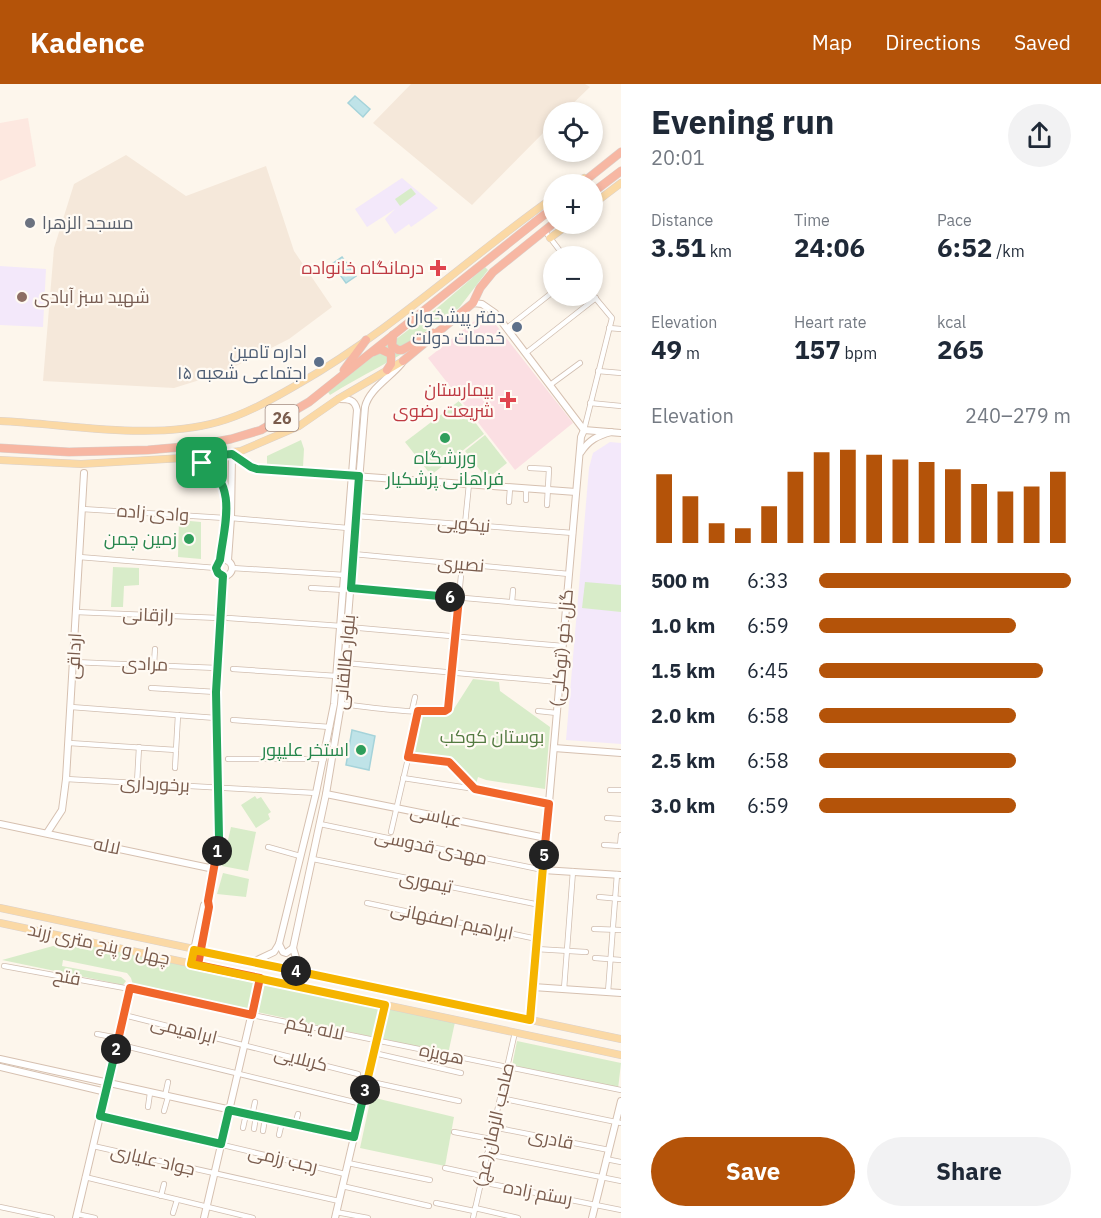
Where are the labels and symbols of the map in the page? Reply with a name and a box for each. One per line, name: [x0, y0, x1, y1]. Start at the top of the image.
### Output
place label: مسجد الزهرا: [42, 211, 134, 234]
marker: مسجد الزهرا: [23, 216, 37, 230]
place label: درمانگاه خانواده: [302, 256, 424, 279]
marker: درمانگاه خانواده: [429, 259, 447, 277]
place label: شهید سبز آبادی: [34, 285, 150, 308]
marker: شهید سبز آبادی: [15, 290, 29, 304]
place label: دفتر پیشخوان خدمات دولت: [407, 305, 505, 349]
marker: دفتر پیشخوان خدمات دولت: [510, 320, 524, 334]
place label: اداره تامین اجتماعی شعبه ۱۵: [177, 340, 307, 384]
marker: اداره تامین اجتماعی شعبه ۱۵: [312, 355, 326, 369]
place label: بیمارستان شریعت رضوی: [393, 378, 494, 422]
marker: بیمارستان شریعت رضوی: [499, 391, 517, 409]
road number: 26: [266, 405, 298, 431]
marker: ورزشگاه فراهانی پزشکیار: [438, 431, 452, 445]
pin: [176, 437, 227, 488]
place label: ورزشگاه فراهانی پزشکیار: [385, 446, 504, 491]
street label: وادی زاده: [116, 499, 190, 527]
street label: نیکویی: [437, 510, 491, 537]
place label: زمین چمن: [104, 527, 177, 551]
marker: زمین چمن: [182, 532, 196, 546]
street label: نصیری: [437, 550, 485, 577]
pin: 6: [435, 582, 465, 612]
street label: گزل خو (توکلی): [545, 588, 578, 708]
street label: رازقانی: [122, 602, 174, 627]
street label: بلوار طالقانی: [329, 613, 360, 711]
street label: ارداقی: [61, 632, 86, 680]
street label: مرادی: [121, 651, 169, 676]
park label: بوستان کوکب: [440, 725, 544, 748]
place label: استخر علیپور: [261, 738, 349, 761]
marker: استخر علیپور: [354, 743, 368, 757]
street label: برخورداری: [120, 770, 190, 797]
street label: عباسی: [408, 799, 464, 832]
street label: مهدی قدوسی: [373, 823, 490, 870]
street label: لاله: [92, 831, 123, 860]
pin: 1: [202, 836, 232, 866]
pin: 5: [529, 840, 559, 870]
street label: تیموری: [398, 865, 455, 898]
street label: ابراهیم اصفهانی: [389, 896, 515, 946]
street label: چهل و پنج متری زرند: [26, 917, 172, 971]
pin: 4: [281, 956, 311, 986]
street label: فتح: [51, 963, 83, 991]
street label: ابراهیمی: [149, 1010, 220, 1049]
street label: لاله یکم: [283, 1010, 347, 1046]
pin: 2: [101, 1034, 131, 1064]
street label: هویزه: [417, 1038, 467, 1069]
street label: کربلایی: [272, 1041, 330, 1076]
street label: صاحب الزمان(عج): [468, 1060, 520, 1190]
pin: 3: [350, 1075, 380, 1105]
street label: قادری: [526, 1123, 576, 1154]
street label: جواد علیاری: [109, 1139, 198, 1180]
street label: رجب رزمی: [246, 1139, 320, 1178]
street label: رستم زاده: [501, 1175, 575, 1211]

